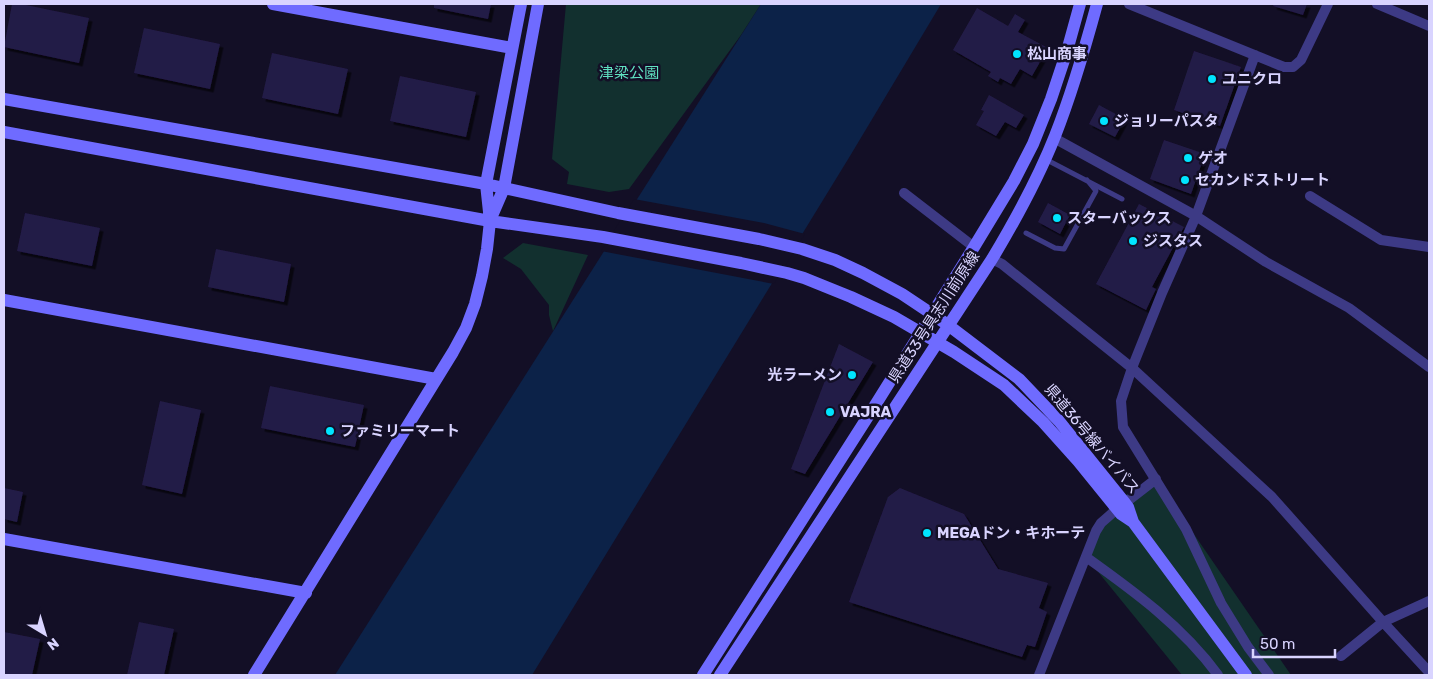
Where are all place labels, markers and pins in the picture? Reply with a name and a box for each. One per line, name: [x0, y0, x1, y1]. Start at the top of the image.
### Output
place label: 松山商事: [1027, 45, 1087, 63]
marker: 松山商事: [1011, 48, 1023, 60]
place label: ユニクロ: [1222, 70, 1282, 88]
marker: ユニクロ: [1206, 73, 1218, 85]
place label: ジョリーパスタ: [1114, 112, 1219, 130]
marker: ジョリーパスタ: [1098, 115, 1110, 127]
place label: ゲオ: [1198, 149, 1228, 167]
marker: ゲオ: [1182, 152, 1194, 164]
place label: セカンドストリート: [1195, 171, 1330, 189]
marker: セカンドストリート: [1179, 174, 1191, 186]
place label: スターバックス: [1067, 209, 1171, 227]
marker: スターバックス: [1051, 212, 1063, 224]
place label: ジスタス: [1143, 232, 1203, 250]
marker: ジスタス: [1127, 235, 1139, 247]
place label: 光ラーメン: [768, 366, 842, 384]
marker: 光ラーメン: [846, 369, 858, 381]
place label: VAJRA: [840, 403, 892, 421]
marker: VAJRA: [824, 406, 836, 418]
place label: ファミリーマート: [340, 422, 460, 440]
marker: ファミリーマート: [324, 425, 336, 437]
place label: MEGAドン・キホーテ: [937, 524, 1085, 542]
marker: MEGAドン・キホーテ: [921, 527, 933, 539]

